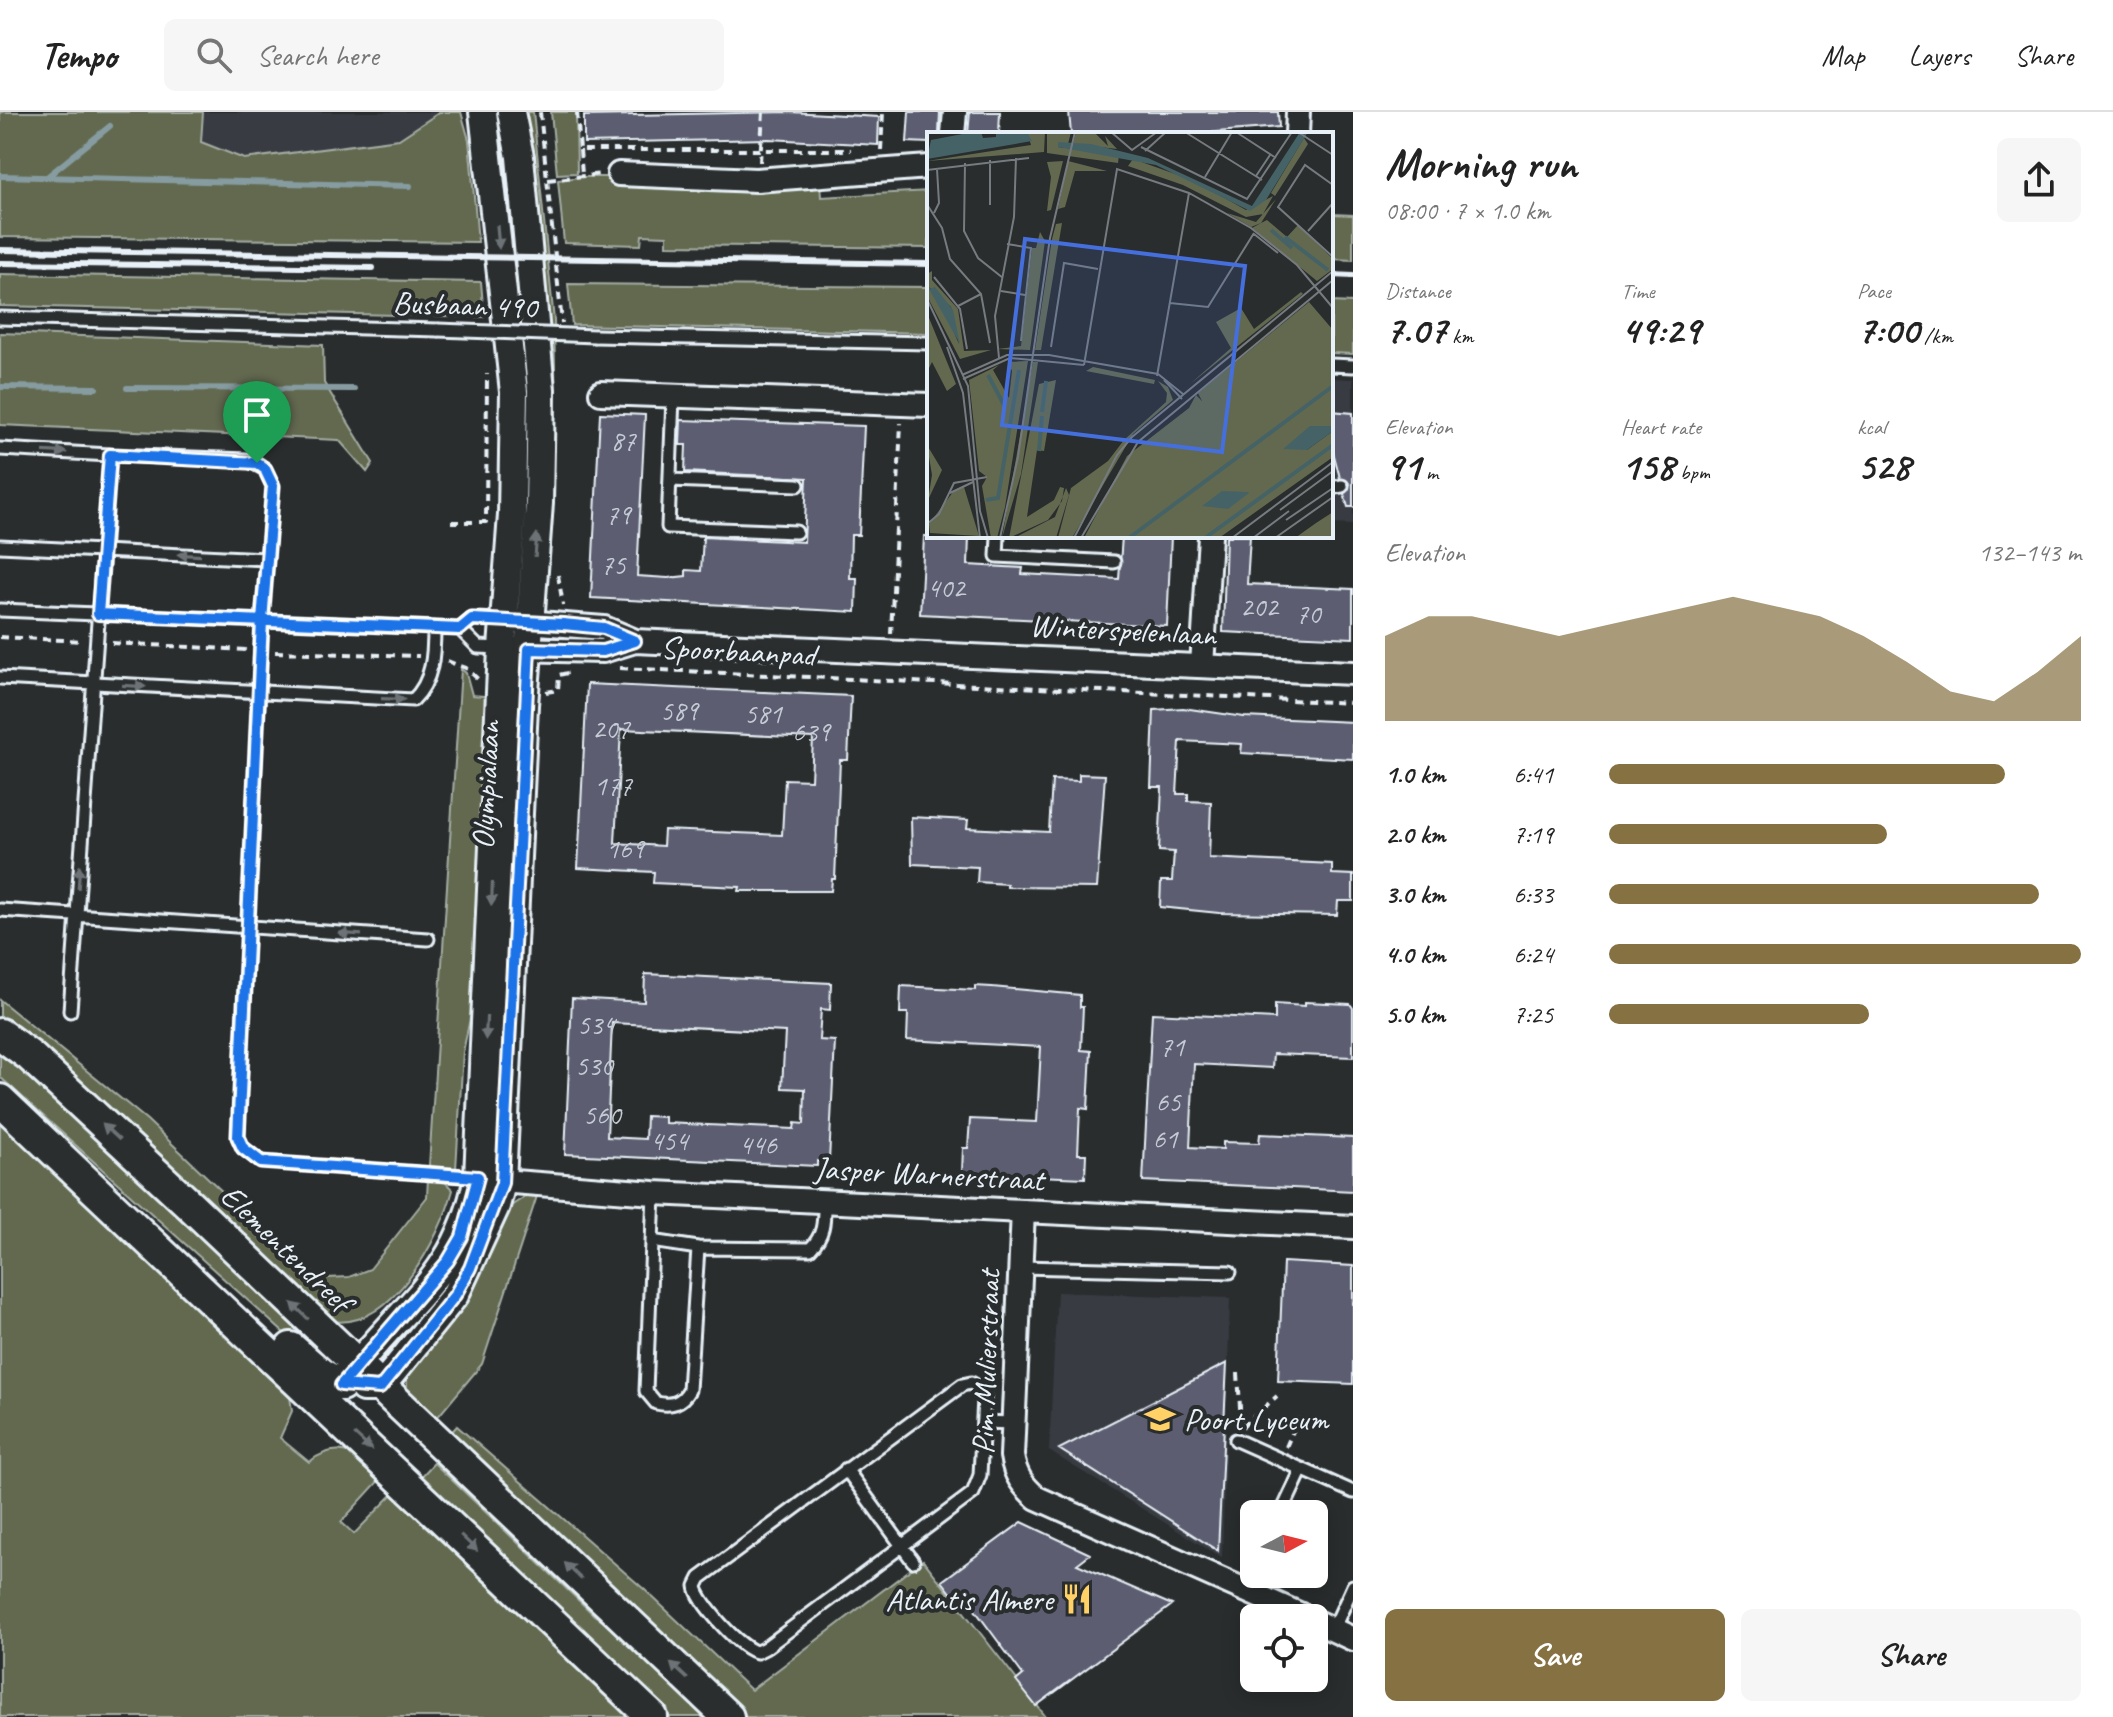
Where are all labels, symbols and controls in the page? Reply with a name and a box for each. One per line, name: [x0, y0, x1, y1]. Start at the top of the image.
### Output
search box: [164, 19, 724, 91]
text: Tempo: [40, 32, 116, 79]
icon: search: [192, 33, 236, 77]
text: Search here: [256, 36, 379, 74]
text: Map: [1822, 38, 1865, 73]
text: Layers: [1909, 38, 1970, 73]
text: Share: [2014, 38, 2073, 73]
inset map: [927, 132, 1333, 538]
text: Morning run: [1385, 136, 1577, 191]
button: share: [1997, 138, 2081, 222]
text: 08:00 · 7 × 1.0 km: [1385, 194, 1551, 227]
one-way arrow: [492, 225, 505, 250]
text: Distance: [1385, 277, 1451, 305]
text: Time: [1621, 277, 1655, 305]
text: Pace: [1857, 277, 1891, 305]
street label: Busbaan 490: [392, 282, 541, 328]
text: 7.07: [1385, 305, 1447, 355]
text: 49:29: [1621, 305, 1700, 355]
text: 7:00: [1857, 305, 1919, 355]
text: km: [1447, 322, 1473, 350]
text: /km: [1919, 322, 1953, 350]
pin: [223, 381, 291, 463]
icon: arrive: [235, 393, 279, 437]
text: Elevation: [1385, 413, 1453, 441]
text: Heart rate: [1621, 413, 1701, 441]
text: kcal: [1857, 413, 1886, 441]
house number: 87: [610, 423, 637, 458]
text: 91: [1385, 441, 1421, 491]
text: 158: [1621, 441, 1674, 491]
text: 528: [1857, 441, 1910, 491]
one-way arrow: [43, 446, 68, 459]
text: m: [1421, 458, 1438, 486]
text: bpm: [1674, 458, 1710, 486]
house number: 79: [605, 497, 633, 532]
one-way arrow: [530, 532, 543, 557]
text: Elevation: [1385, 536, 1465, 569]
text: 132–143 m: [1978, 536, 2081, 569]
house number: 75: [600, 547, 627, 582]
one-way arrow: [176, 549, 201, 562]
house number: 402: [927, 570, 967, 605]
house number: 202: [1240, 589, 1280, 624]
house number: 70: [1295, 596, 1323, 631]
street label: Winterspelenlaan: [1029, 605, 1219, 655]
street label: Spoorbaanpad: [660, 626, 821, 676]
one-way arrow: [122, 680, 147, 693]
one-way arrow: [381, 692, 406, 705]
house number: 589: [660, 693, 700, 728]
house number: 581: [744, 696, 783, 731]
house number: 207: [592, 711, 631, 746]
house number: 639: [792, 714, 832, 749]
street label: Olympialaan: [462, 718, 510, 850]
text: 1.0 km: [1385, 758, 1445, 791]
text: 6:41: [1513, 758, 1553, 791]
house number: 177: [594, 768, 633, 803]
text: 2.0 km: [1385, 818, 1445, 851]
text: 7:19: [1513, 818, 1553, 851]
house number: 169: [606, 831, 646, 866]
one-way arrow: [73, 864, 86, 889]
text: 3.0 km: [1385, 878, 1445, 911]
text: 6:33: [1513, 878, 1553, 911]
one-way arrow: [486, 882, 499, 907]
one-way arrow: [337, 927, 362, 940]
text: 4.0 km: [1385, 938, 1445, 971]
text: 6:24: [1513, 938, 1553, 971]
text: 5.0 km: [1385, 998, 1445, 1031]
text: 7:25: [1513, 998, 1553, 1031]
house number: 534: [577, 1007, 617, 1042]
one-way arrow: [479, 1016, 492, 1041]
house number: 71: [1159, 1029, 1186, 1064]
house number: 530: [575, 1048, 615, 1083]
house number: 65: [1155, 1084, 1182, 1119]
house number: 560: [583, 1097, 623, 1132]
house number: 61: [1152, 1121, 1179, 1156]
house number: 454: [650, 1123, 690, 1158]
one-way arrow: [102, 1124, 121, 1142]
house number: 446: [739, 1127, 778, 1162]
street label: Jasper Warnerstraat: [811, 1147, 1048, 1201]
street label: Elementendreef: [212, 1175, 365, 1325]
street label: Pim Mulierstraat: [962, 1266, 1010, 1455]
one-way arrow: [291, 1303, 310, 1321]
place label: Poort Lyceum: [1184, 1399, 1330, 1440]
school or university icon: Poort Lyceum: [1143, 1402, 1177, 1436]
one-way arrow: [353, 1433, 372, 1451]
north arrow: [1240, 1500, 1328, 1588]
map controls: [1240, 1500, 1328, 1692]
one-way arrow: [459, 1533, 478, 1552]
one-way arrow: [563, 1562, 582, 1580]
place label: Atlantis Almere: [886, 1579, 1056, 1620]
restaurant icon: Atlantis Almere: [1060, 1582, 1094, 1616]
button: locate: [1240, 1604, 1328, 1692]
button: Save: [1385, 1609, 1725, 1701]
button: Share: [1741, 1609, 2081, 1701]
one-way arrow: [669, 1662, 688, 1680]

